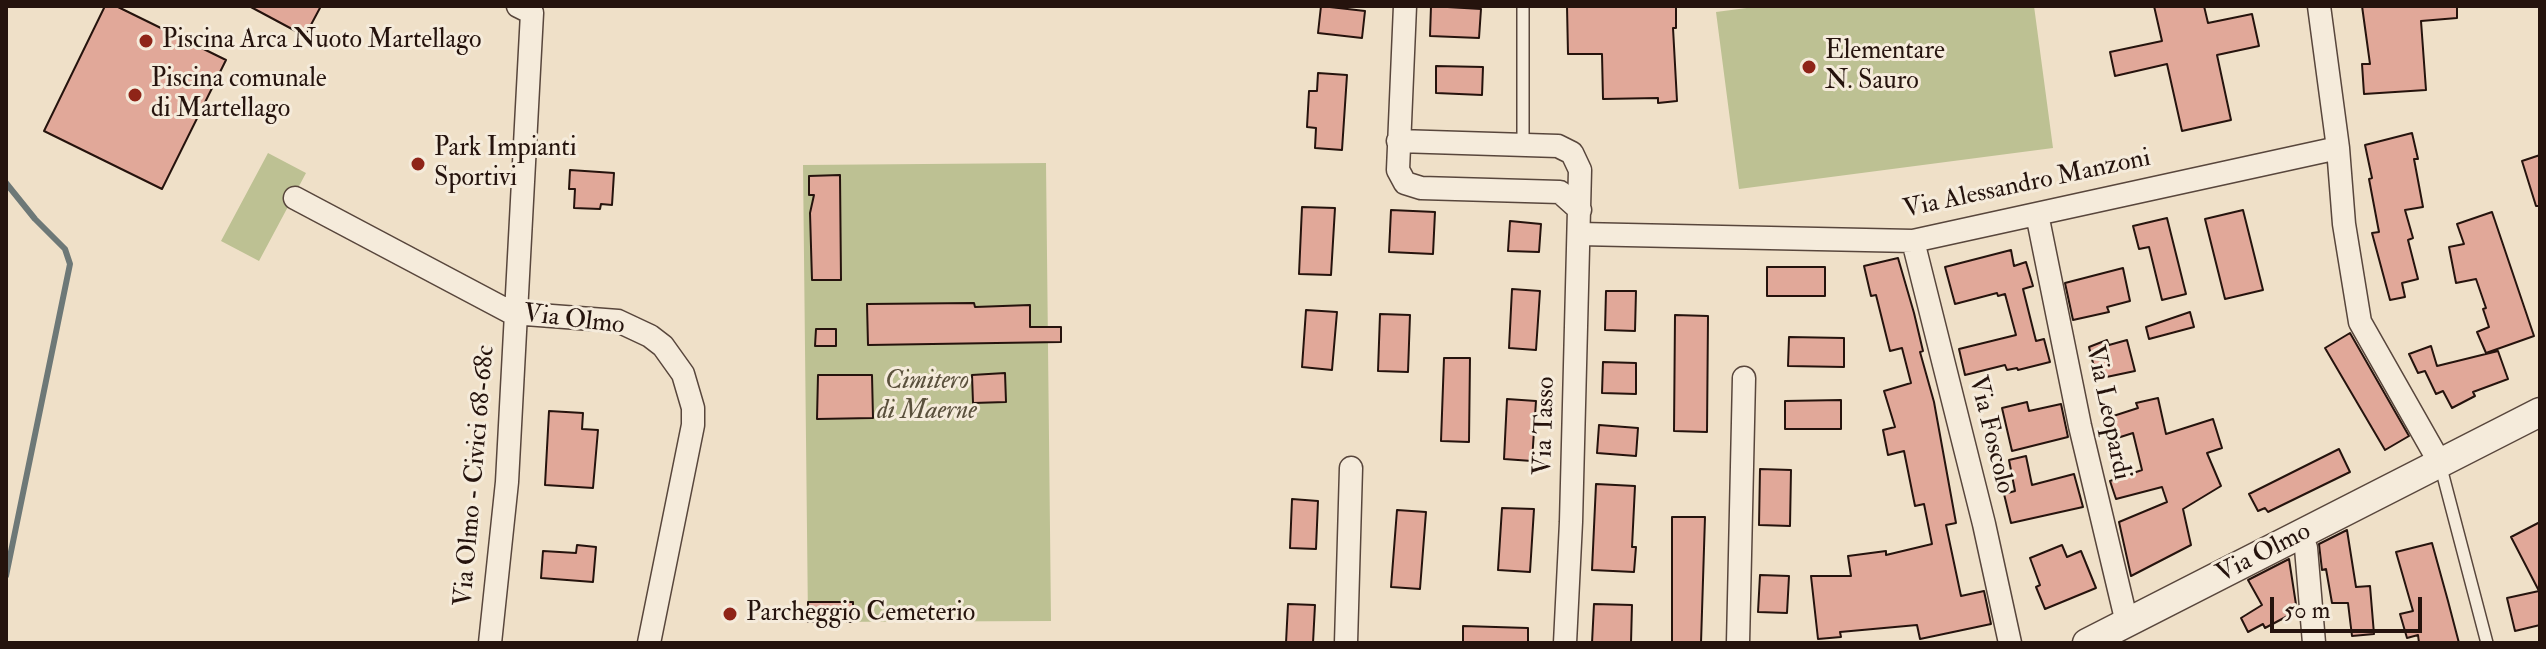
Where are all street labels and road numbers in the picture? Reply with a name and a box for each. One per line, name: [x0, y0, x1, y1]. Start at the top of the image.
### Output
street label: Via Alessandro Manzoni: [1900, 144, 2154, 226]
street label: Via Olmo: [522, 299, 626, 343]
street label: Via Leopardi: [2078, 343, 2136, 483]
street label: Via Olmo - Civici 68-68c: [449, 344, 503, 608]
street label: Via Foscolo: [1960, 373, 2020, 497]
street label: Via Tasso: [1529, 376, 1563, 476]
street label: Via Olmo: [2212, 517, 2316, 591]

